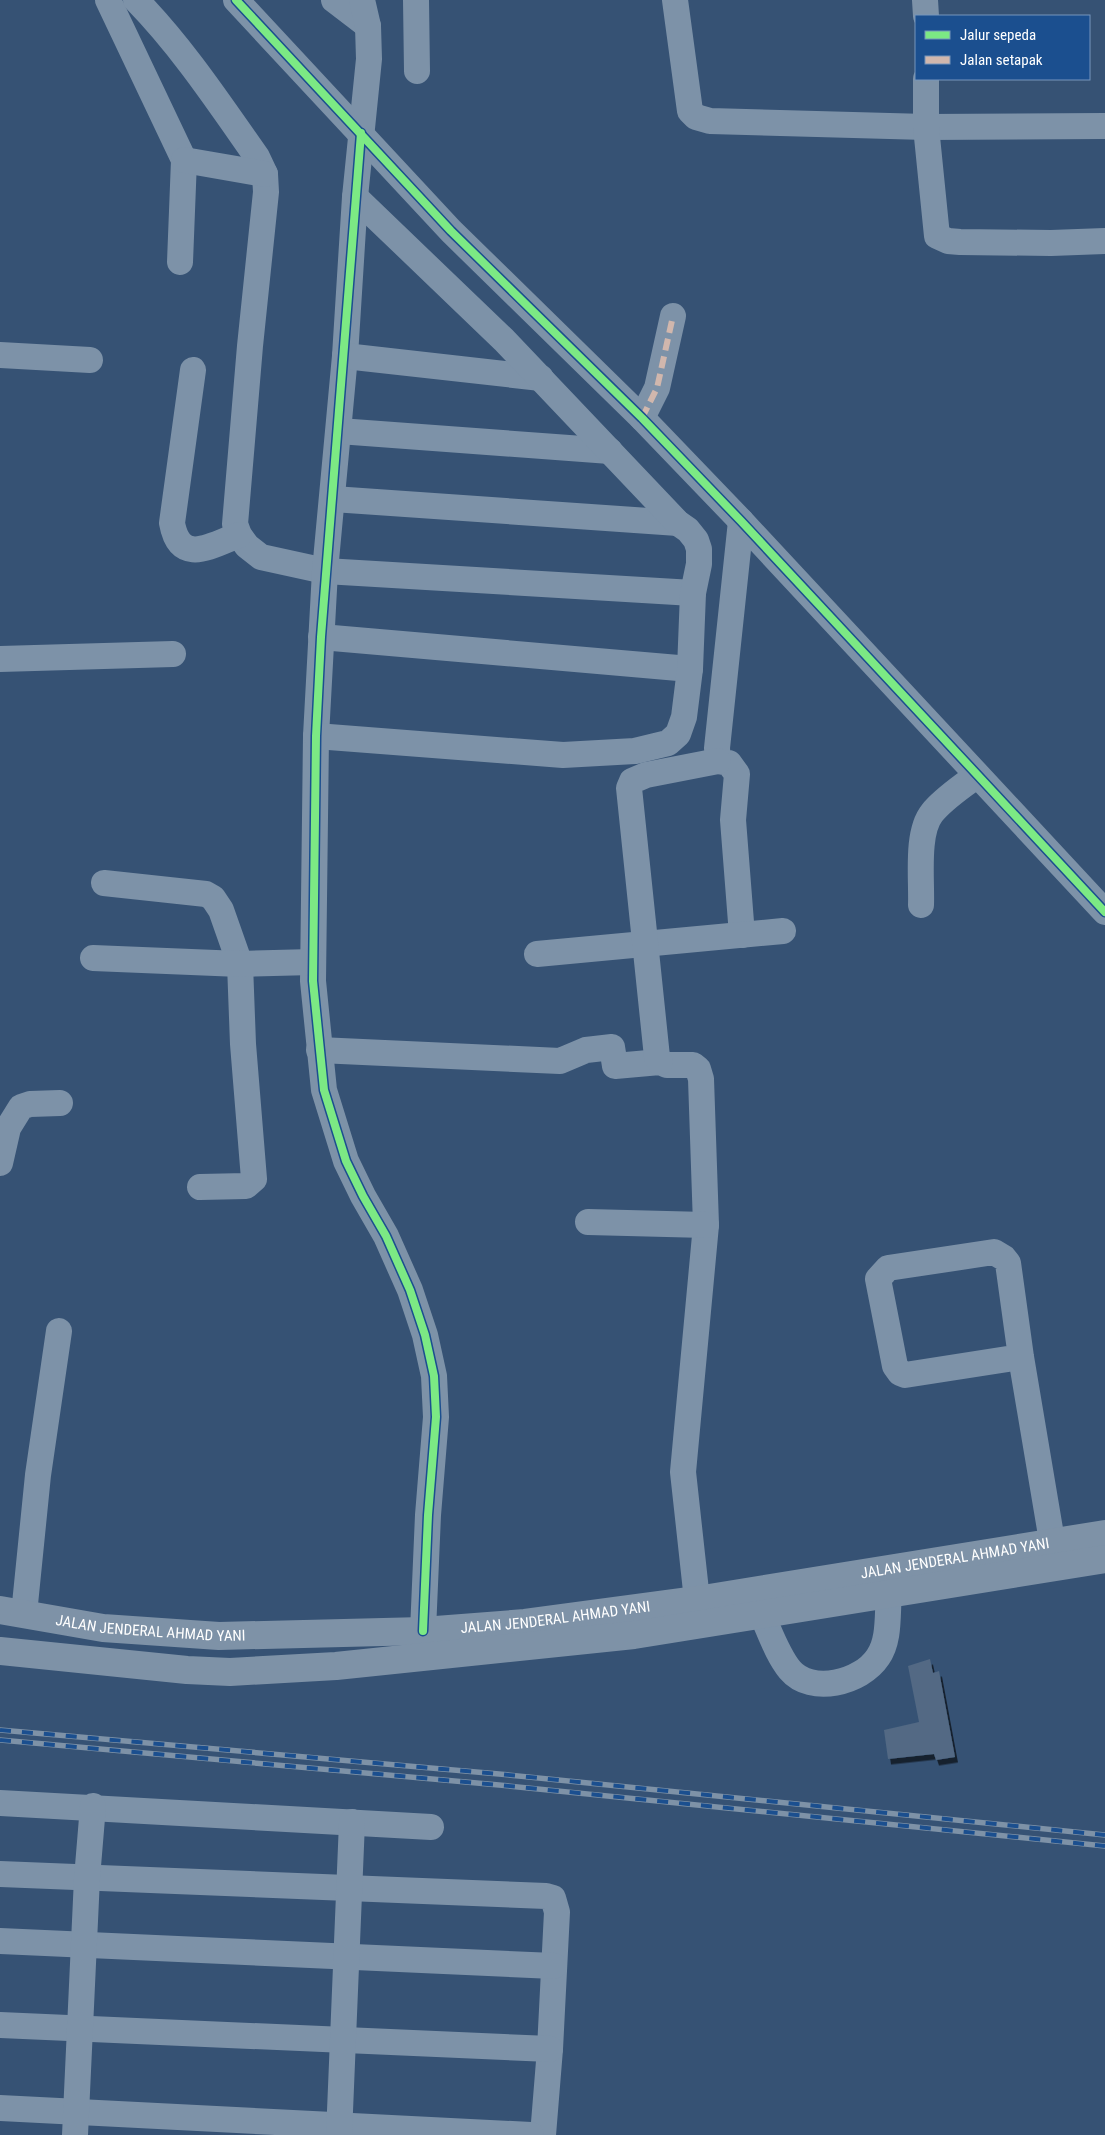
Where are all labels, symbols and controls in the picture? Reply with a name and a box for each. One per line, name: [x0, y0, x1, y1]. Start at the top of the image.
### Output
legend: [915, 15, 1090, 80]
text: Jalur sepeda: [960, 26, 1036, 44]
text: Jalan setapak: [960, 51, 1043, 69]
street label: JALAN JENDERAL AHMAD YANI: [859, 1534, 1050, 1582]
street label: JALAN JENDERAL AHMAD YANI: [460, 1597, 651, 1637]
street label: JALAN JENDERAL AHMAD YANI: [54, 1611, 246, 1645]

